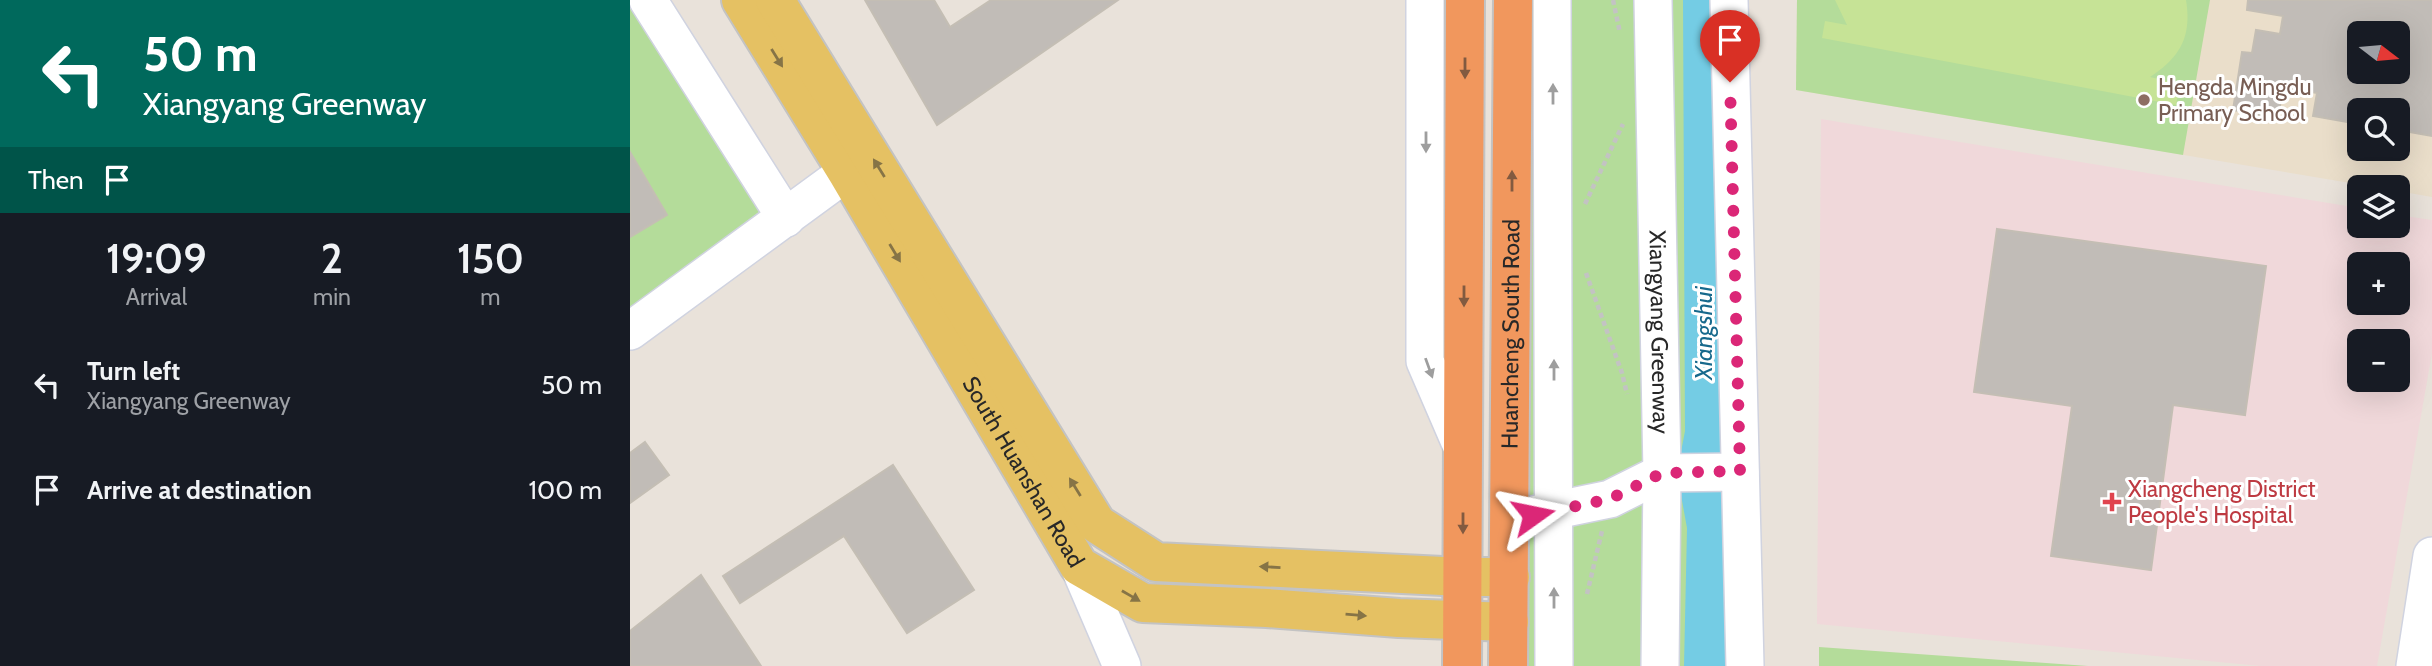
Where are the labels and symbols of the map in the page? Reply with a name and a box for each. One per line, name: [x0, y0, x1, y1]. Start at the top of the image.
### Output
pin: [1700, 10, 1760, 82]
north arrow: [2347, 21, 2410, 84]
one-way arrow: [770, 48, 783, 68]
one-way arrow: [1459, 57, 1471, 79]
place label: Hengda Mingdu Primary School: [2158, 73, 2311, 127]
one-way arrow: [1547, 83, 1559, 105]
marker: Hengda Mingdu Primary School: [2136, 92, 2152, 108]
one-way arrow: [1420, 131, 1432, 153]
one-way arrow: [872, 159, 885, 178]
one-way arrow: [1506, 170, 1518, 192]
street label: Huancheng South Road: [1496, 219, 1525, 449]
street label: Xiangyang Greenway: [1643, 230, 1675, 434]
one-way arrow: [888, 243, 901, 262]
one-way arrow: [1458, 285, 1470, 307]
water label: Xiangshui: [1689, 285, 1718, 381]
one-way arrow: [1424, 358, 1435, 379]
one-way arrow: [1548, 359, 1560, 381]
street label: South Huanshan Road: [957, 371, 1091, 572]
place label: Xiangcheng District People's Hospital: [2128, 475, 2316, 529]
one-way arrow: [1068, 478, 1081, 497]
position arrow: [1496, 478, 1570, 552]
marker: Xiangcheng District People's Hospital: [2102, 492, 2122, 512]
one-way arrow: [1457, 512, 1469, 534]
one-way arrow: [1259, 562, 1281, 573]
one-way arrow: [1548, 587, 1560, 609]
one-way arrow: [1121, 590, 1141, 602]
one-way arrow: [1345, 610, 1367, 621]

